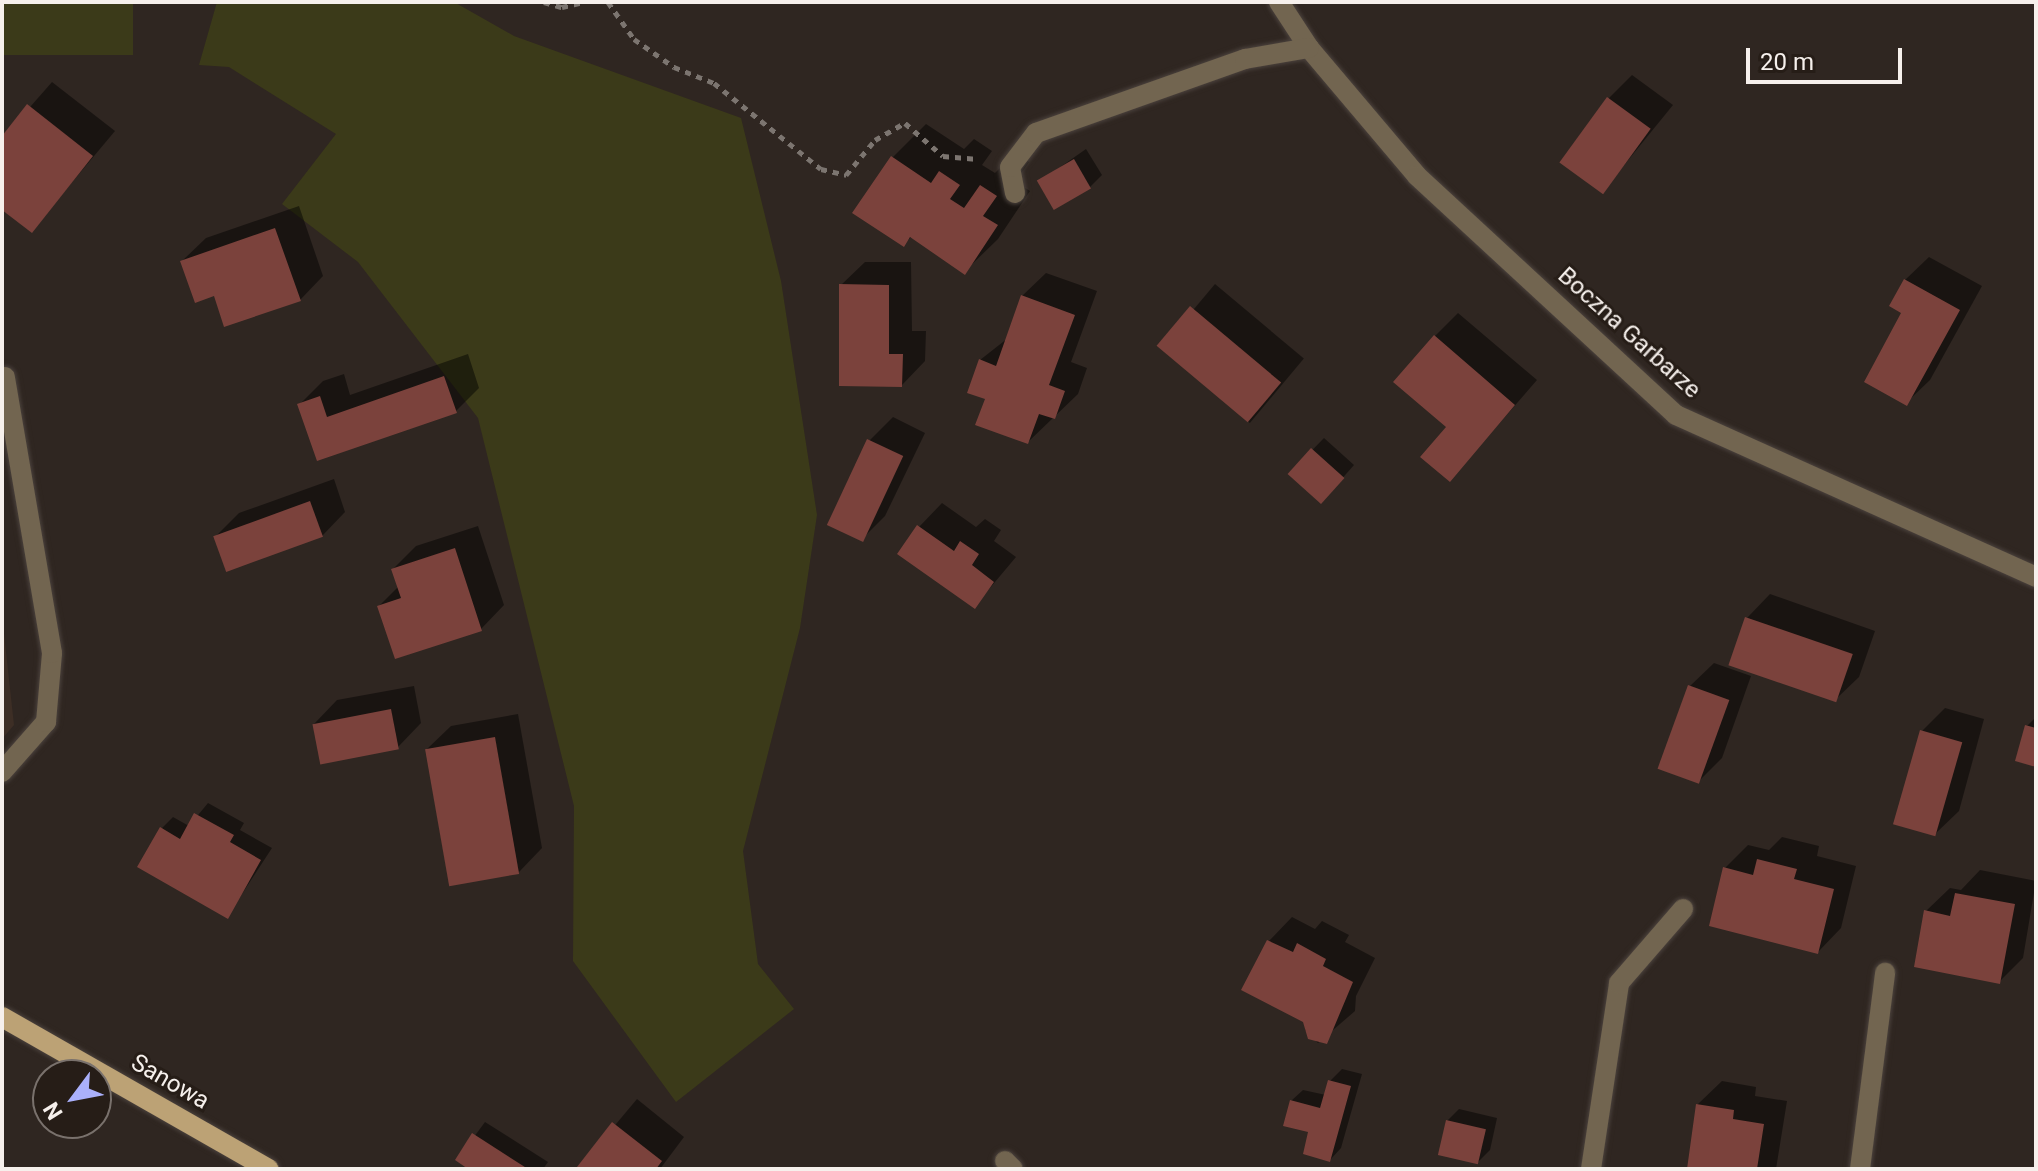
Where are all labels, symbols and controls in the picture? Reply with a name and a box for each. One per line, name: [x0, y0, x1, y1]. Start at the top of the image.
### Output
scale bar: [1750, 32, 1906, 82]
text: 20 m: [1760, 48, 1814, 76]
street label: Boczna Garbarze: [1552, 261, 1706, 405]
street label: Sanowa: [126, 1048, 214, 1116]
north arrow: [32, 1059, 112, 1139]
text: N: [38, 1098, 68, 1124]

